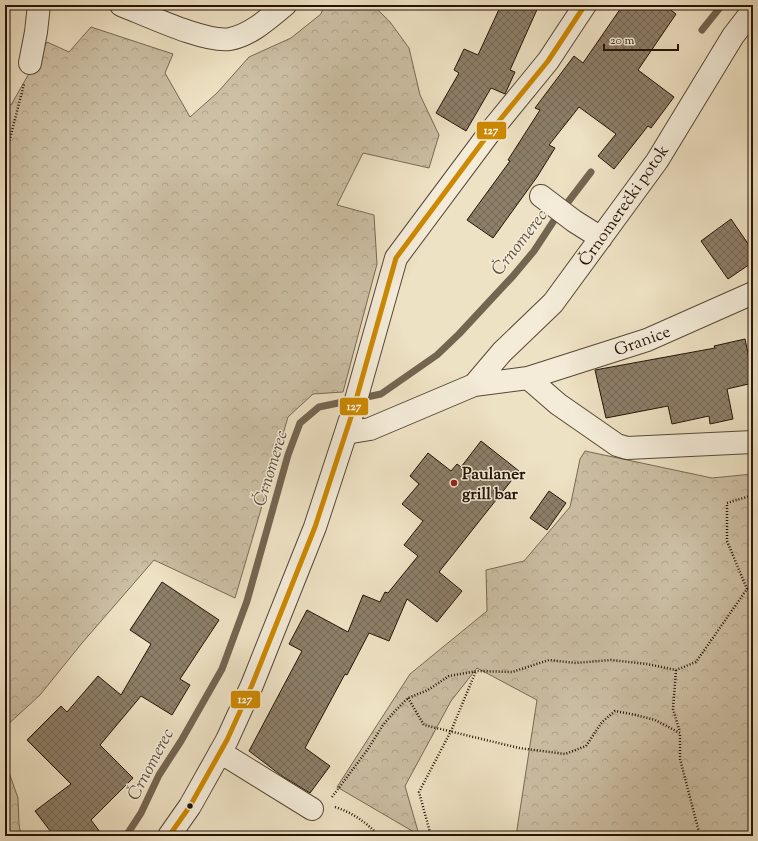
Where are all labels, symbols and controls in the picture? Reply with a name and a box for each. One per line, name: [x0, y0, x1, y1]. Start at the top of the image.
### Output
scale bar: [604, 26, 678, 52]
text: 20 m: [610, 32, 635, 50]
line badge: 127: [476, 121, 507, 140]
text: 127: [483, 123, 499, 139]
street label: Črnomerečki potok: [574, 141, 676, 272]
water label: Črnomerec: [486, 204, 555, 282]
street label: Granice: [611, 321, 674, 363]
line badge: 127: [339, 397, 369, 416]
text: 127: [346, 399, 362, 415]
water label: Črnomerec: [248, 427, 296, 510]
place label: Paulaner grill bar: [462, 463, 526, 507]
marker: Paulaner grill bar: [449, 478, 459, 488]
line badge: 127: [230, 690, 261, 709]
text: 127: [237, 692, 253, 708]
water label: Črnomerec: [122, 724, 182, 806]
unlabelled marker: [185, 801, 195, 811]

